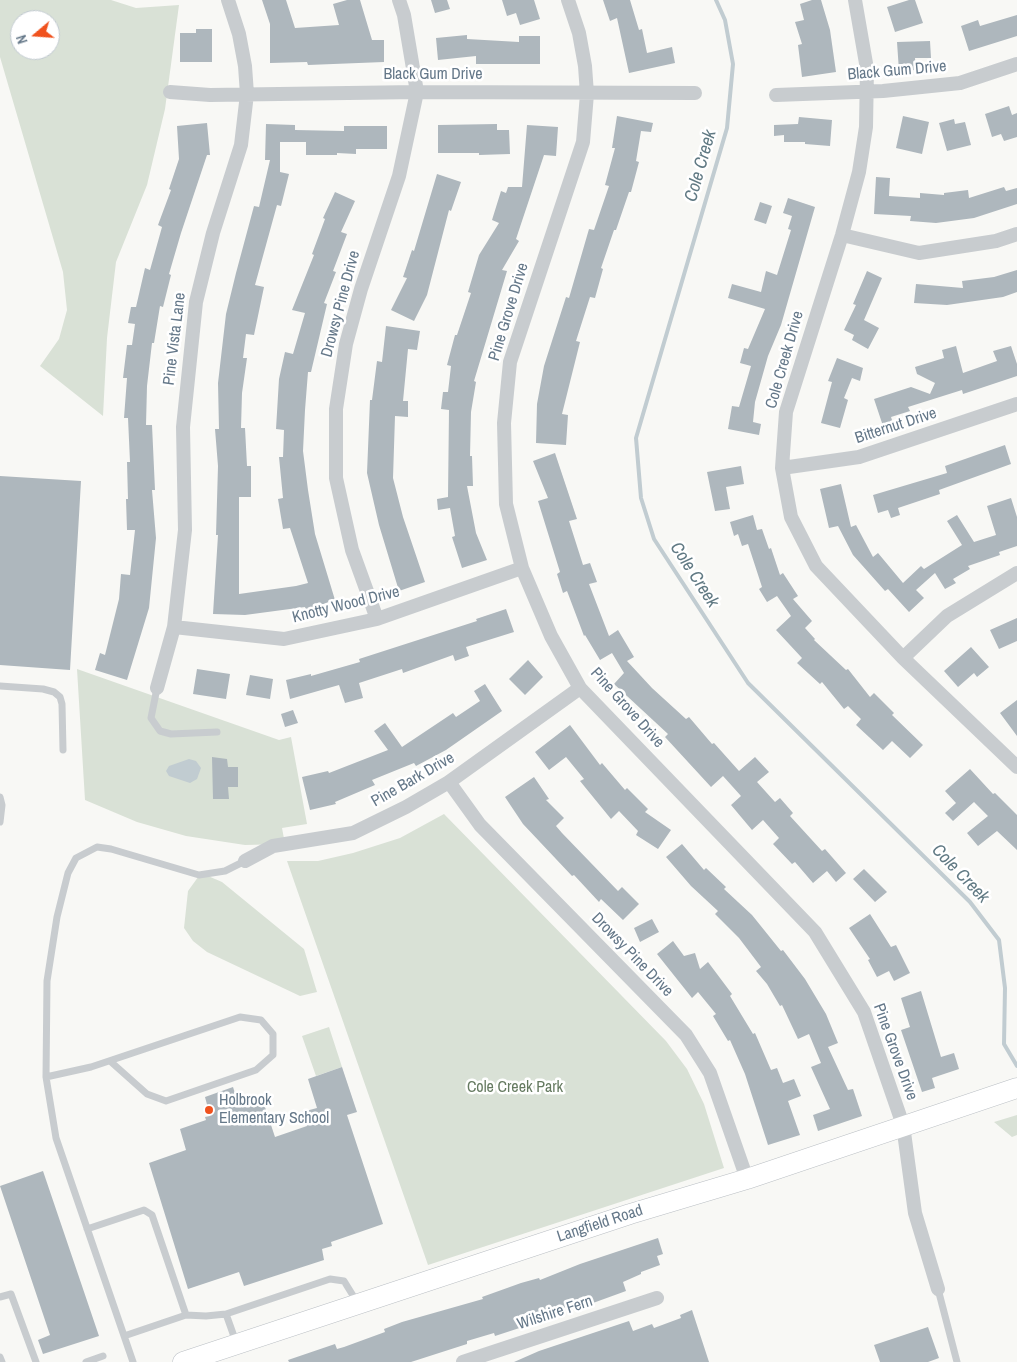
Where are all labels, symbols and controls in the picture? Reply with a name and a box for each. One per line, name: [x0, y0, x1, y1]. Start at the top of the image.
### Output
north arrow: [10, 10, 60, 60]
text: N: [12, 33, 32, 46]
street label: Black Gum Drive: [847, 57, 947, 85]
street label: Black Gum Drive: [383, 65, 483, 85]
water label: Cole Creek: [680, 128, 722, 204]
street label: Drowsy Pine Drive: [318, 249, 364, 359]
street label: Pine Grove Drive: [485, 261, 533, 363]
street label: Pine Vista Lane: [160, 292, 190, 386]
street label: Cole Creek Drive: [762, 309, 808, 411]
street label: Bitternut Drive: [853, 404, 939, 448]
water label: Cole Creek: [665, 538, 723, 612]
street label: Knotty Wood Drive: [290, 582, 402, 628]
street label: Pine Grove Drive: [586, 664, 668, 752]
street label: Pine Bark Drive: [368, 749, 458, 811]
water label: Cole Creek: [927, 840, 993, 908]
street label: Drowsy Pine Drive: [587, 909, 677, 1001]
street label: Pine Grove Drive: [869, 1001, 921, 1103]
park label: Cole Creek Park: [467, 1078, 563, 1098]
place label: Holbrook Elementary School: [219, 1091, 329, 1129]
marker: Holbrook Elementary School: [203, 1104, 215, 1116]
street label: Langfield Road: [555, 1201, 645, 1247]
street label: Wilshire Fern: [515, 1292, 595, 1334]

